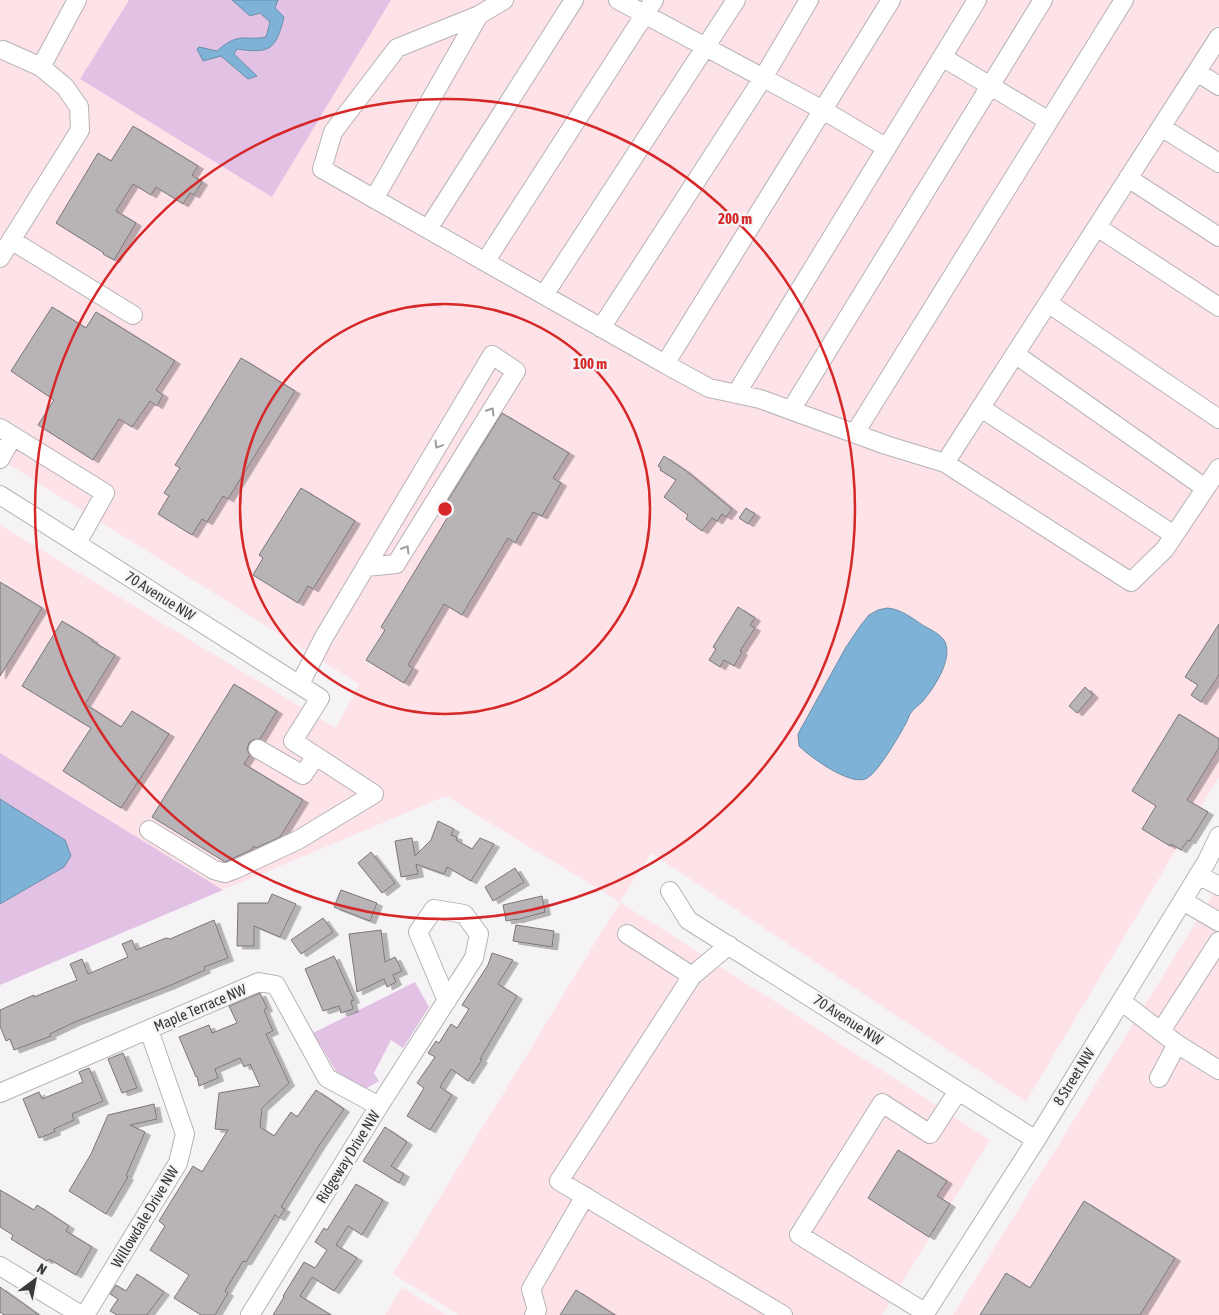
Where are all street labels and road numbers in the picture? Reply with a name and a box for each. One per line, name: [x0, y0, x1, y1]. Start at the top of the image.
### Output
street label: 70 Avenue NW: [122, 567, 199, 624]
street label: Maple Terrace NW: [151, 980, 249, 1035]
street label: 70 Avenue NW: [810, 991, 886, 1048]
street label: 8 Street NW: [1049, 1045, 1098, 1108]
street label: Ridgeway Drive NW: [312, 1107, 383, 1206]
street label: Willowdale Drive NW: [108, 1163, 182, 1271]

